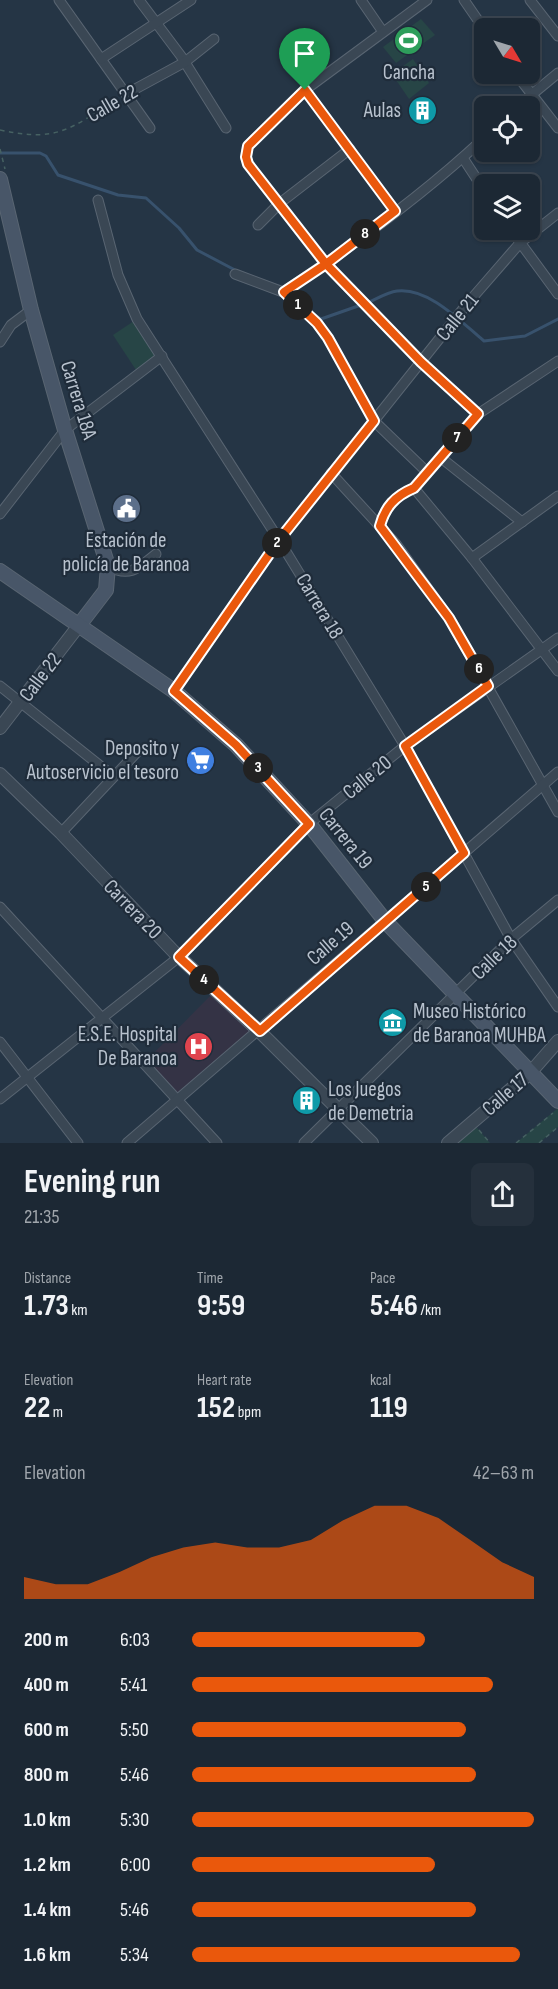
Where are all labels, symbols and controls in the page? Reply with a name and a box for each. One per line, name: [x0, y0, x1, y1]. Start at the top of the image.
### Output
north arrow: [474, 18, 540, 84]
map controls: [474, 18, 540, 240]
sports icon: Cancha: [393, 25, 425, 57]
pin: [279, 28, 330, 90]
icon: arrive: [288, 37, 321, 70]
place label: Cancha: [383, 60, 435, 85]
street label: Calle 22: [82, 79, 142, 128]
building icon: Aulas: [406, 94, 438, 126]
button: locate: [474, 96, 540, 162]
place label: Aulas: [363, 98, 401, 123]
button: layers: [474, 174, 540, 240]
pin: 8: [350, 219, 380, 249]
text: 8: [361, 224, 369, 243]
street label: Calle 21: [431, 288, 484, 346]
pin: 1: [283, 290, 313, 320]
text: 1: [295, 295, 301, 314]
street label: Carrera 18A: [55, 358, 103, 443]
pin: 7: [442, 423, 472, 453]
text: 7: [454, 428, 460, 447]
public building icon: Estación de policía de Baranoa: [110, 493, 142, 525]
place label: Estación de policía de Baranoa: [63, 528, 189, 577]
pin: 2: [262, 528, 292, 558]
text: 2: [273, 533, 281, 552]
street label: Carrera 18: [290, 569, 349, 643]
street label: Calle 22: [14, 648, 67, 707]
pin: 6: [464, 654, 494, 684]
text: 6: [475, 659, 483, 678]
place label: Deposito y Autoservicio el tesoro: [26, 736, 179, 785]
supermarket icon: Deposito y Autoservicio el tesoro: [184, 744, 216, 776]
street label: Calle 20: [338, 750, 397, 805]
pin: 3: [243, 753, 273, 783]
text: 3: [254, 758, 262, 777]
street label: Carrera 19: [313, 803, 378, 874]
pin: 5: [411, 872, 441, 902]
street label: Carrera 20: [98, 874, 167, 944]
text: 5: [422, 877, 430, 896]
street label: Calle 19: [302, 916, 359, 971]
street label: Calle 18: [466, 930, 522, 985]
pin: 4: [189, 965, 219, 995]
text: 4: [200, 970, 208, 989]
place label: Museo Histórico de Baranoa MUHBA: [413, 999, 547, 1048]
museum icon: Museo Histórico de Baranoa MUHBA: [376, 1007, 408, 1039]
place label: E.S.E. Hospital De Baranoa: [78, 1022, 177, 1071]
hospital icon: E.S.E. Hospital De Baranoa: [182, 1030, 214, 1062]
street label: Calle 17: [477, 1067, 534, 1121]
place label: Los Juegos de Demetria: [328, 1077, 414, 1126]
building icon: Los Juegos de Demetria: [291, 1085, 323, 1117]
text: Evening run: [24, 1162, 160, 1202]
button: share: [471, 1163, 534, 1226]
text: 21:35: [24, 1205, 59, 1229]
text: Distance: [24, 1269, 71, 1288]
text: Time: [197, 1269, 223, 1288]
text: Pace: [370, 1269, 395, 1288]
text: 1.73: [24, 1288, 69, 1324]
text: 9:59: [197, 1288, 245, 1324]
text: 5:46: [370, 1288, 418, 1324]
text: km: [69, 1301, 88, 1320]
text: /km: [418, 1301, 441, 1320]
text: Elevation: [24, 1371, 73, 1390]
text: Heart rate: [197, 1371, 252, 1390]
text: kcal: [370, 1371, 391, 1390]
text: 22: [24, 1390, 50, 1426]
text: 152: [197, 1390, 235, 1426]
text: 119: [370, 1390, 408, 1426]
text: m: [50, 1403, 63, 1422]
text: bpm: [235, 1403, 261, 1422]
text: Elevation: [24, 1461, 86, 1485]
text: 42–63 m: [473, 1461, 534, 1485]
text: 200 m: [24, 1628, 68, 1652]
text: 6:03: [120, 1628, 150, 1652]
text: 400 m: [24, 1673, 69, 1697]
text: 5:41: [120, 1673, 147, 1697]
text: 600 m: [24, 1718, 69, 1742]
text: 5:50: [120, 1718, 149, 1742]
text: 800 m: [24, 1763, 69, 1787]
text: 5:46: [120, 1763, 149, 1787]
text: 1.0 km: [24, 1808, 71, 1832]
text: 5:30: [120, 1808, 149, 1832]
text: 1.2 km: [24, 1853, 71, 1877]
text: 6:00: [120, 1853, 150, 1877]
text: 1.4 km: [24, 1898, 71, 1922]
text: 5:46: [120, 1898, 149, 1922]
text: 1.6 km: [24, 1943, 71, 1967]
text: 5:34: [120, 1943, 149, 1967]

